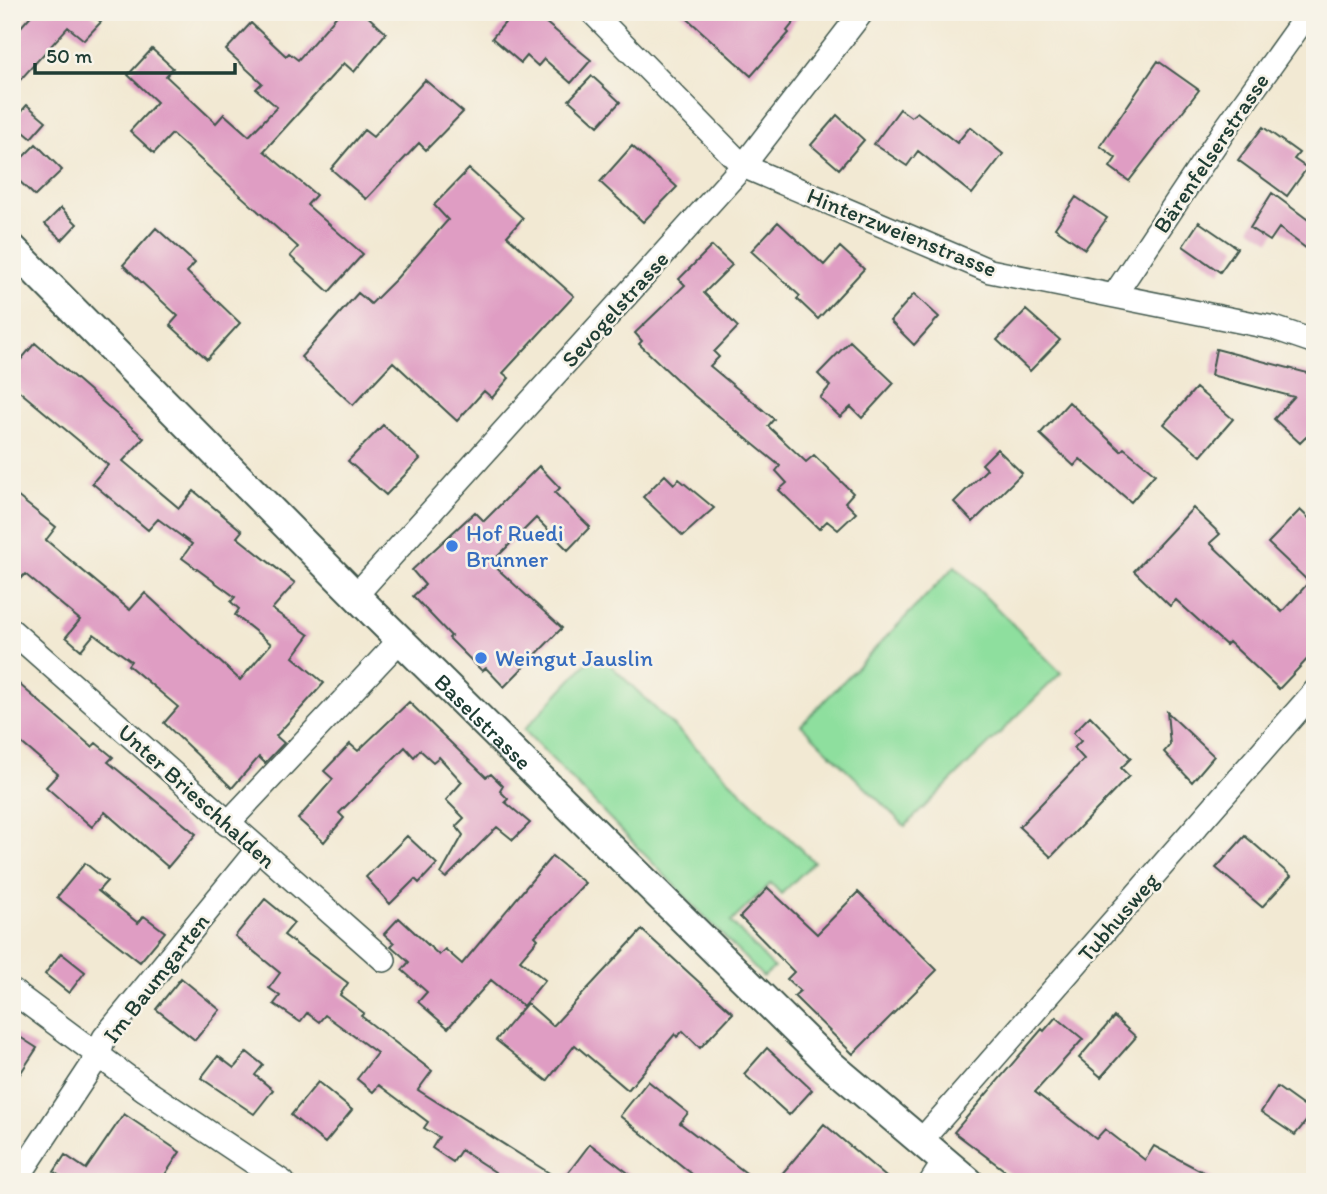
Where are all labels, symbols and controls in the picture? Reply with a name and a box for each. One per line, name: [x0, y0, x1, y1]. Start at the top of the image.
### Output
scale bar: [35, 32, 234, 76]
text: 50 m: [46, 43, 93, 68]
street label: Bärenfelserstrasse: [1147, 68, 1275, 238]
street label: Hinterzweienstrasse: [803, 181, 1001, 283]
street label: Sevogelstrasse: [555, 245, 675, 373]
place label: Hof Ruedi Brunner: [466, 519, 564, 573]
marker: Hof Ruedi Brunner: [444, 538, 460, 554]
place label: Weingut Jauslin: [495, 644, 653, 672]
marker: Weingut Jauslin: [473, 650, 489, 666]
street label: Baselstrasse: [428, 668, 538, 776]
street label: Unter Brieschhalden: [112, 718, 282, 874]
street label: Tubhusweg: [1072, 866, 1165, 967]
street label: Im Baumgarten: [97, 908, 215, 1048]

